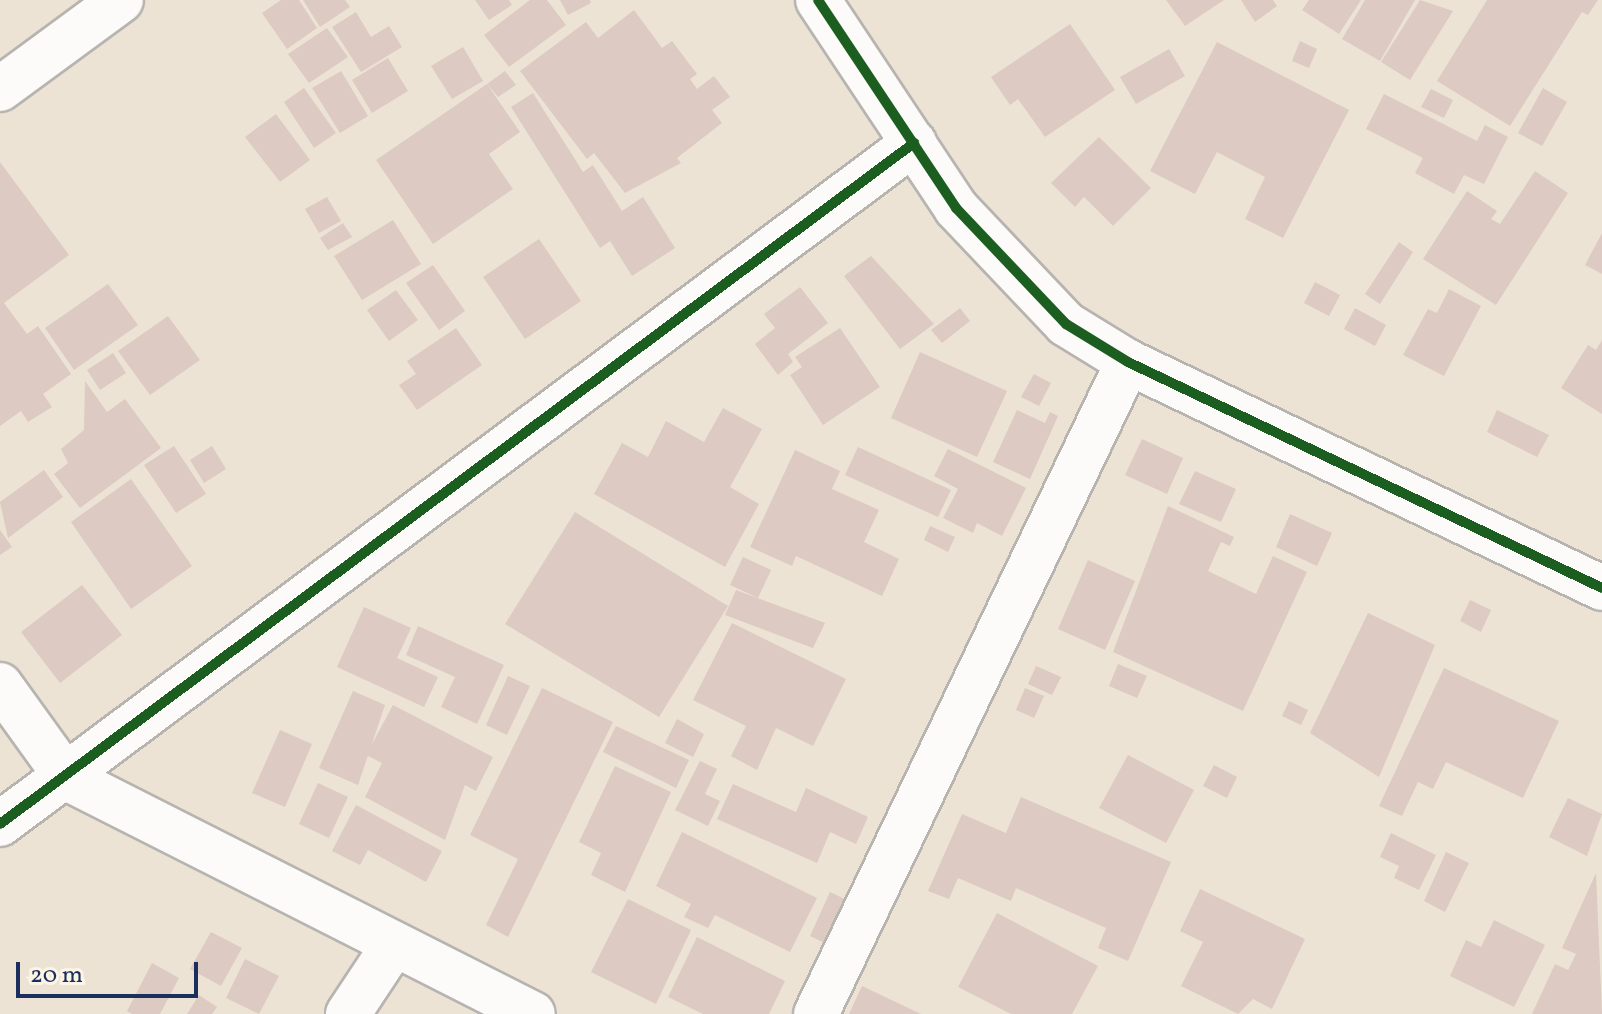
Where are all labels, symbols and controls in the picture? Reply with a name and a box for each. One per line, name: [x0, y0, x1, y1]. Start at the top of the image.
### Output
scale bar: [20, 946, 202, 996]
text: 20 m: [30, 959, 83, 993]

